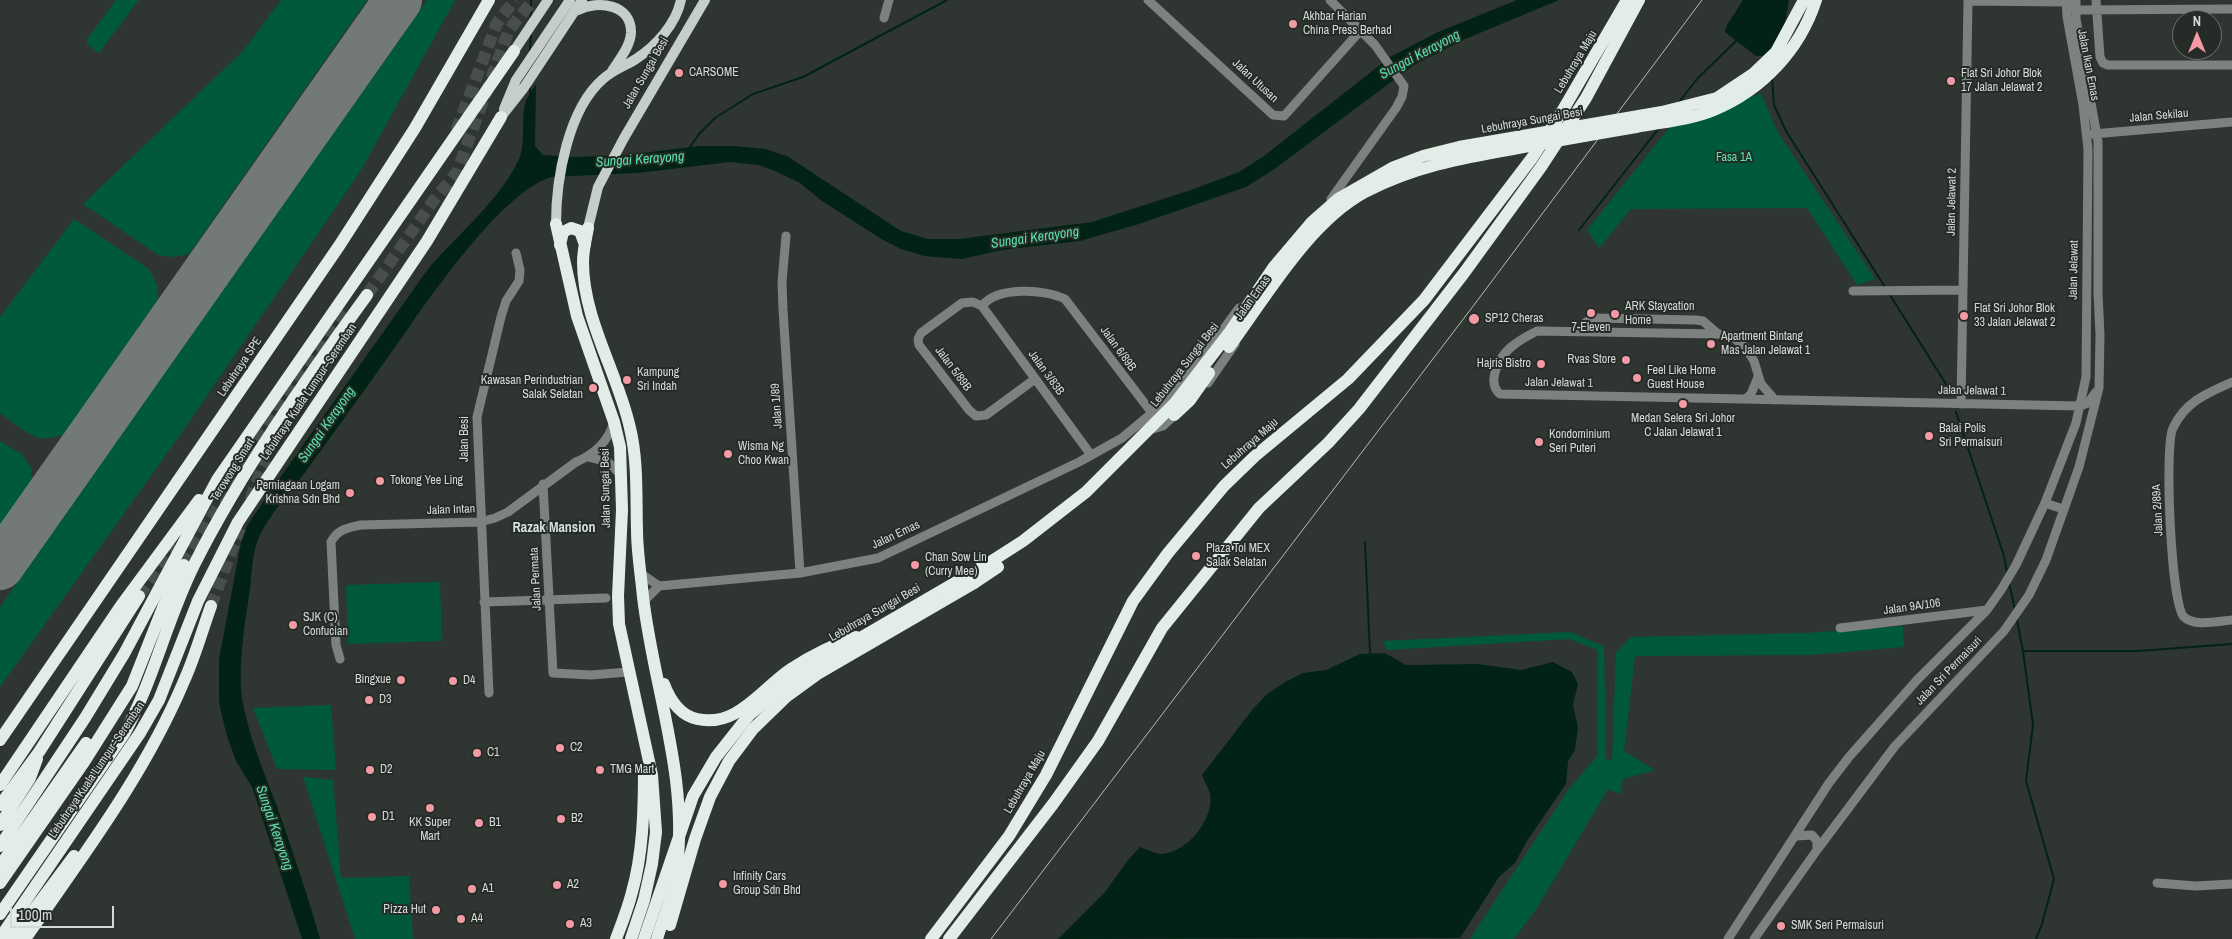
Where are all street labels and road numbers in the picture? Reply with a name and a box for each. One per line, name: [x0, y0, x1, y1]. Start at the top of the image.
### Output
street label: Lebuhraya Maju: [1552, 28, 1600, 96]
street label: Jalan Ikan Emas: [2074, 28, 2102, 102]
street label: Jalan Sungai Besi: [620, 35, 672, 111]
street label: Jalan Utusan: [1229, 56, 1281, 106]
street label: Lebuhraya Sungai Besi: [1480, 105, 1584, 137]
street label: Jalan Sekilau: [2129, 106, 2189, 126]
street label: Jalan Jelawat 2: [1944, 168, 1960, 236]
street label: Jalan Jelawat: [2066, 240, 2082, 300]
street label: Jalan Emas: [1232, 273, 1274, 323]
street label: Lebuhraya Sungai Besi: [1148, 320, 1222, 410]
street label: Lebuhraya Kuala Lumpur–Seremban: [258, 321, 360, 463]
street label: Jalan 6/89B: [1097, 324, 1139, 374]
street label: Lebuhraya SPE: [215, 334, 265, 400]
street label: Jalan 5/89B: [932, 344, 974, 394]
street label: Jalan 3/83B: [1025, 348, 1067, 398]
street label: Jalan Jelawat 1: [1525, 375, 1593, 391]
street label: Jalan 1/89: [768, 383, 786, 429]
street label: Jalan Jelawat 1: [1938, 383, 2006, 399]
street label: Lebuhraya Maju: [1219, 415, 1281, 473]
street label: Jalan Besi: [458, 416, 472, 462]
street label: Terowong Smart: [208, 436, 258, 504]
street label: Jalan Sungai Besi: [598, 448, 614, 528]
street label: Jalan 2/89A: [2149, 484, 2167, 536]
street label: Jalan Intan: [427, 502, 475, 518]
street label: Jalan Emas: [870, 518, 922, 552]
street label: Jalan Permata: [527, 547, 545, 611]
street label: Lebuhraya Sungai Besi: [827, 581, 923, 645]
street label: Jalan 9A/106: [1883, 596, 1941, 618]
street label: Jalan Sri Permaisuri: [1913, 634, 1985, 708]
street label: Lebuhraya Kuala Lumpur–Seremban: [46, 699, 148, 841]
street label: Lebuhraya Maju: [1001, 748, 1049, 816]

